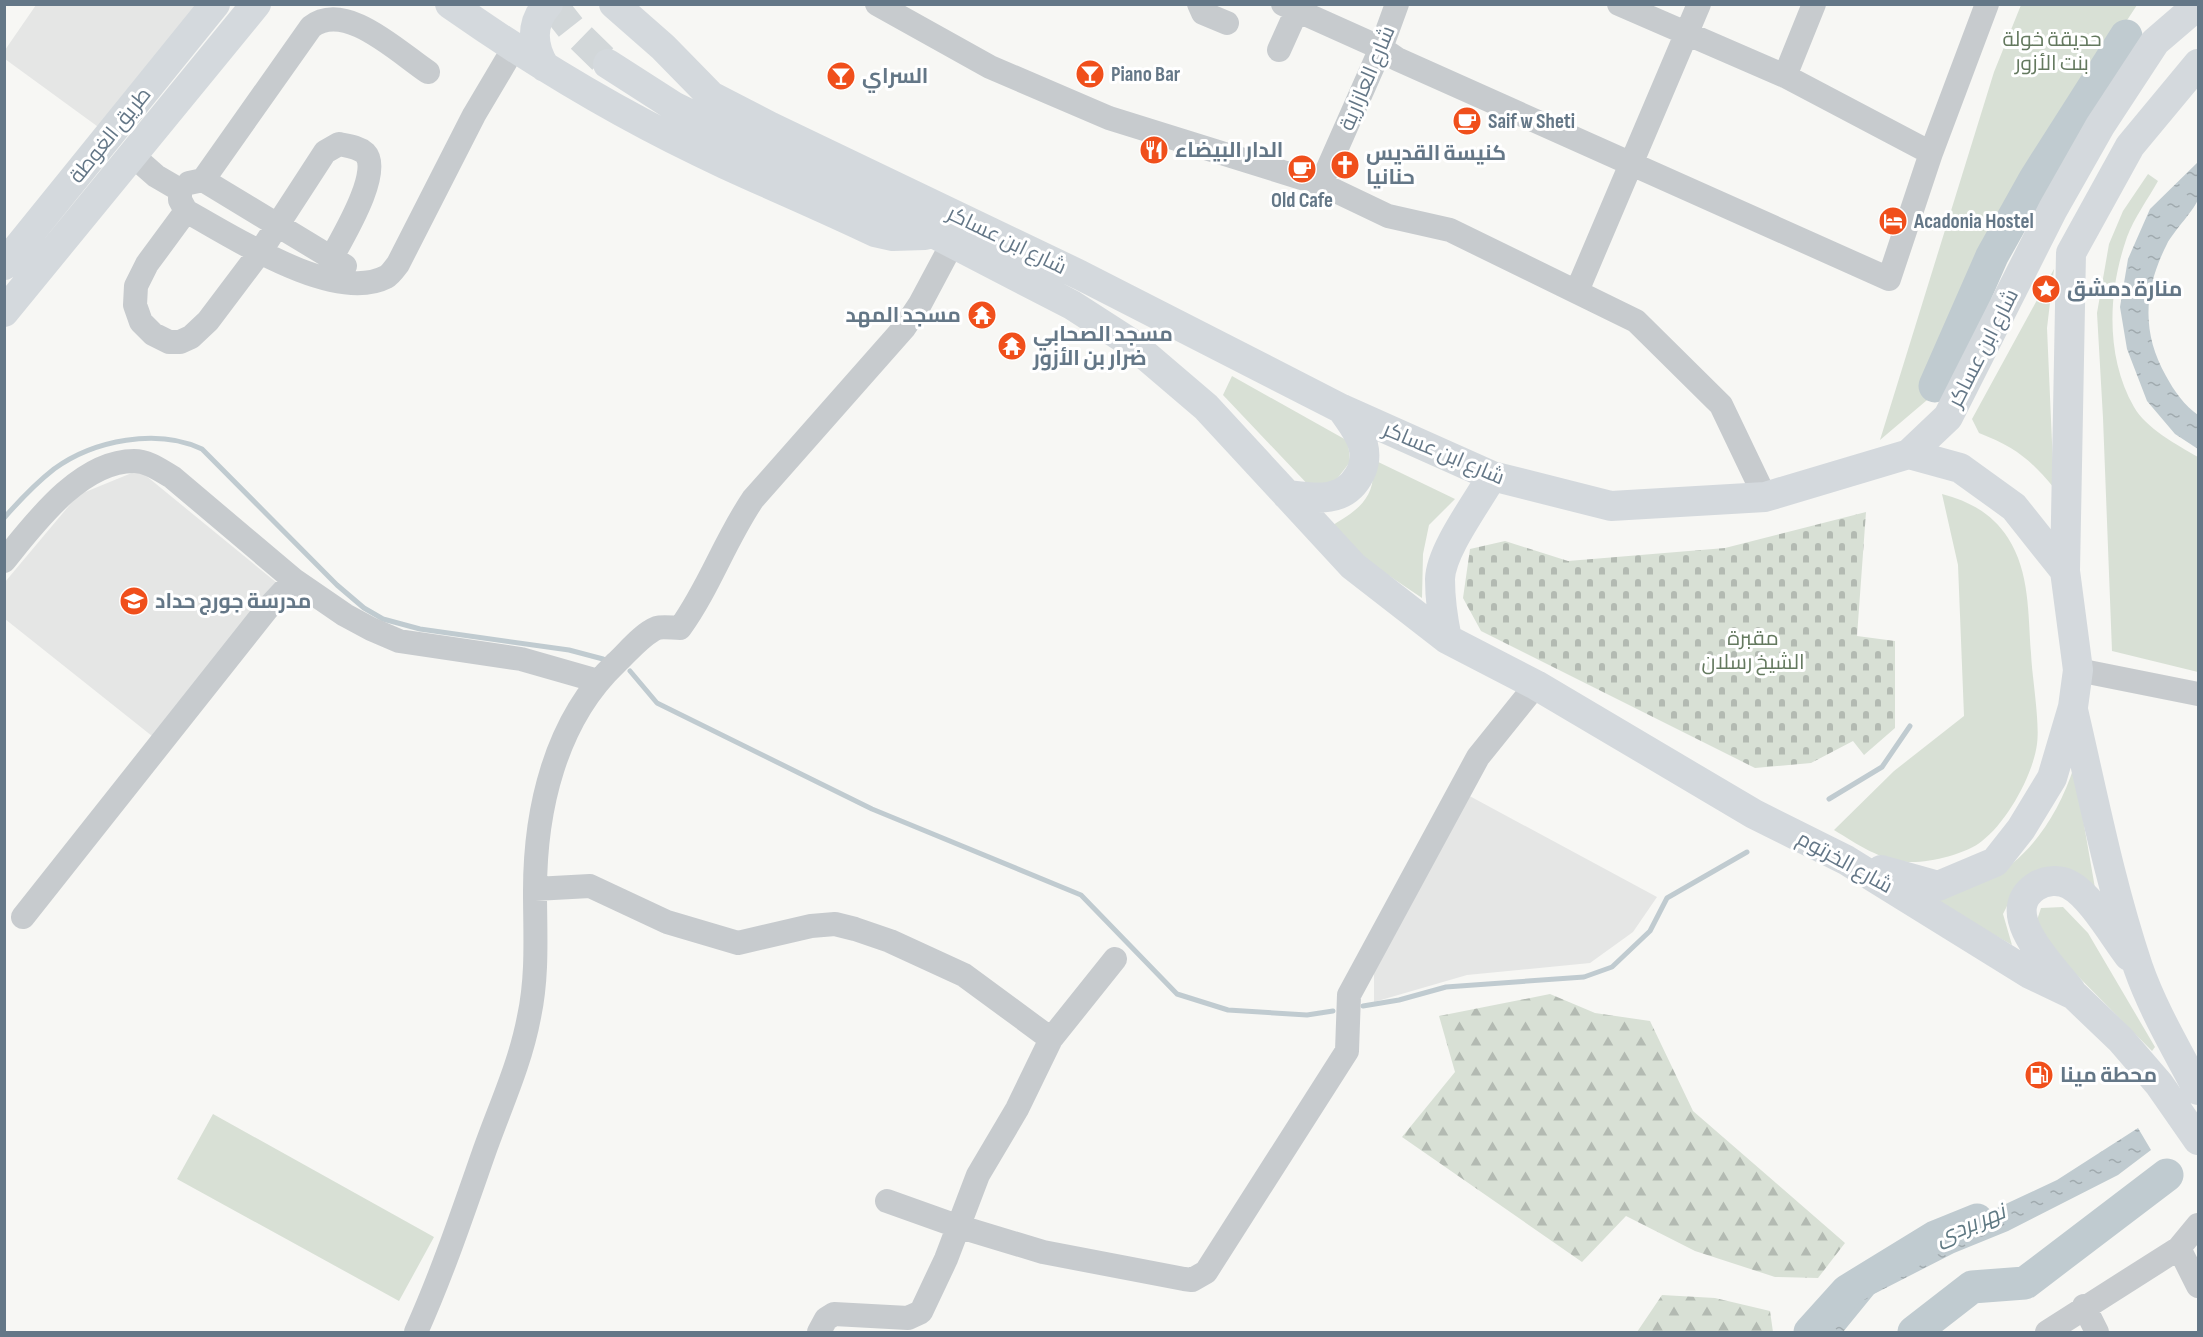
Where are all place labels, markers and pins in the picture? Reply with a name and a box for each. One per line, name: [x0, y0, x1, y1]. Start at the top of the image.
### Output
bar icon: Piano Bar: [1074, 58, 1106, 90]
bar icon: السراي: [825, 60, 857, 92]
place label: Piano Bar: [1111, 62, 1181, 87]
place label: السراي: [862, 64, 928, 93]
cafe icon: Saif w Sheti: [1451, 105, 1483, 137]
place label: Saif w Sheti: [1488, 109, 1575, 134]
restaurant icon: الدار البيضاء: [1138, 134, 1170, 166]
place label: الدار البيضاء: [1175, 138, 1283, 163]
place label: كنيسة القديس حنانيا: [1366, 141, 1506, 190]
church icon: كنيسة القديس حنانيا: [1329, 149, 1361, 181]
cafe icon: Old Cafe: [1286, 153, 1318, 185]
place label: Old Cafe: [1271, 188, 1333, 213]
hotel icon: Acadonia Hostel: [1877, 205, 1909, 237]
place label: Acadonia Hostel: [1913, 209, 2034, 234]
place icon: منارة دمشق: [2030, 273, 2062, 305]
place label: منارة دمشق: [2067, 277, 2182, 302]
temple icon: مسجد المهد: [966, 299, 998, 331]
place label: مسجد المهد: [845, 303, 961, 328]
place label: مسجد الصحابي ضرار بن الأزور: [1032, 322, 1173, 371]
temple icon: مسجد الصحابي ضرار بن الأزور: [996, 330, 1028, 362]
school or university icon: مدرسة جورج حداد: [118, 585, 150, 617]
place label: مدرسة جورج حداد: [155, 589, 311, 615]
fuel station icon: محطة مينا: [2023, 1059, 2055, 1091]
place label: محطة مينا: [2060, 1063, 2157, 1088]

